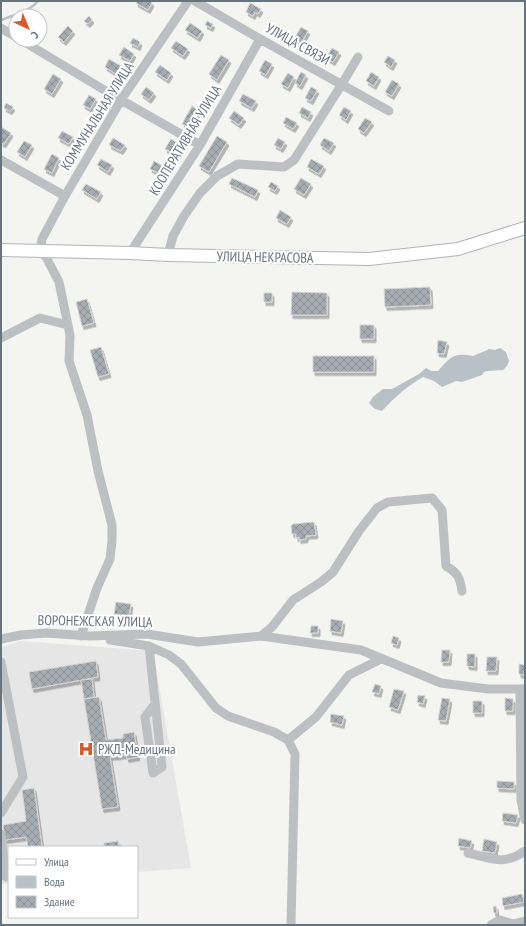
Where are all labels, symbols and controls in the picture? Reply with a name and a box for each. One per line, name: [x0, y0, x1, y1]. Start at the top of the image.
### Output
north arrow: [8, 8, 48, 48]
street label: УЛИЦА СВЯЗИ: [263, 19, 333, 69]
text: С: [28, 28, 42, 42]
street label: КОММУНАЛЬНАЯ УЛИЦА: [56, 58, 138, 173]
street label: КООПЕРАТИВНАЯ УЛИЦА: [145, 81, 225, 199]
street label: УЛИЦА НЕКРАСОВА: [216, 247, 314, 267]
street label: ВОРОНЕЖСКАЯ УЛИЦА: [37, 611, 153, 631]
hospital icon: РЖД-Медицина: [77, 740, 95, 758]
place label: РЖД-Медицина: [98, 740, 176, 758]
legend: [8, 846, 138, 918]
text: Улица: [44, 854, 69, 869]
text: Вода: [44, 874, 65, 889]
text: Здание: [44, 894, 75, 909]

